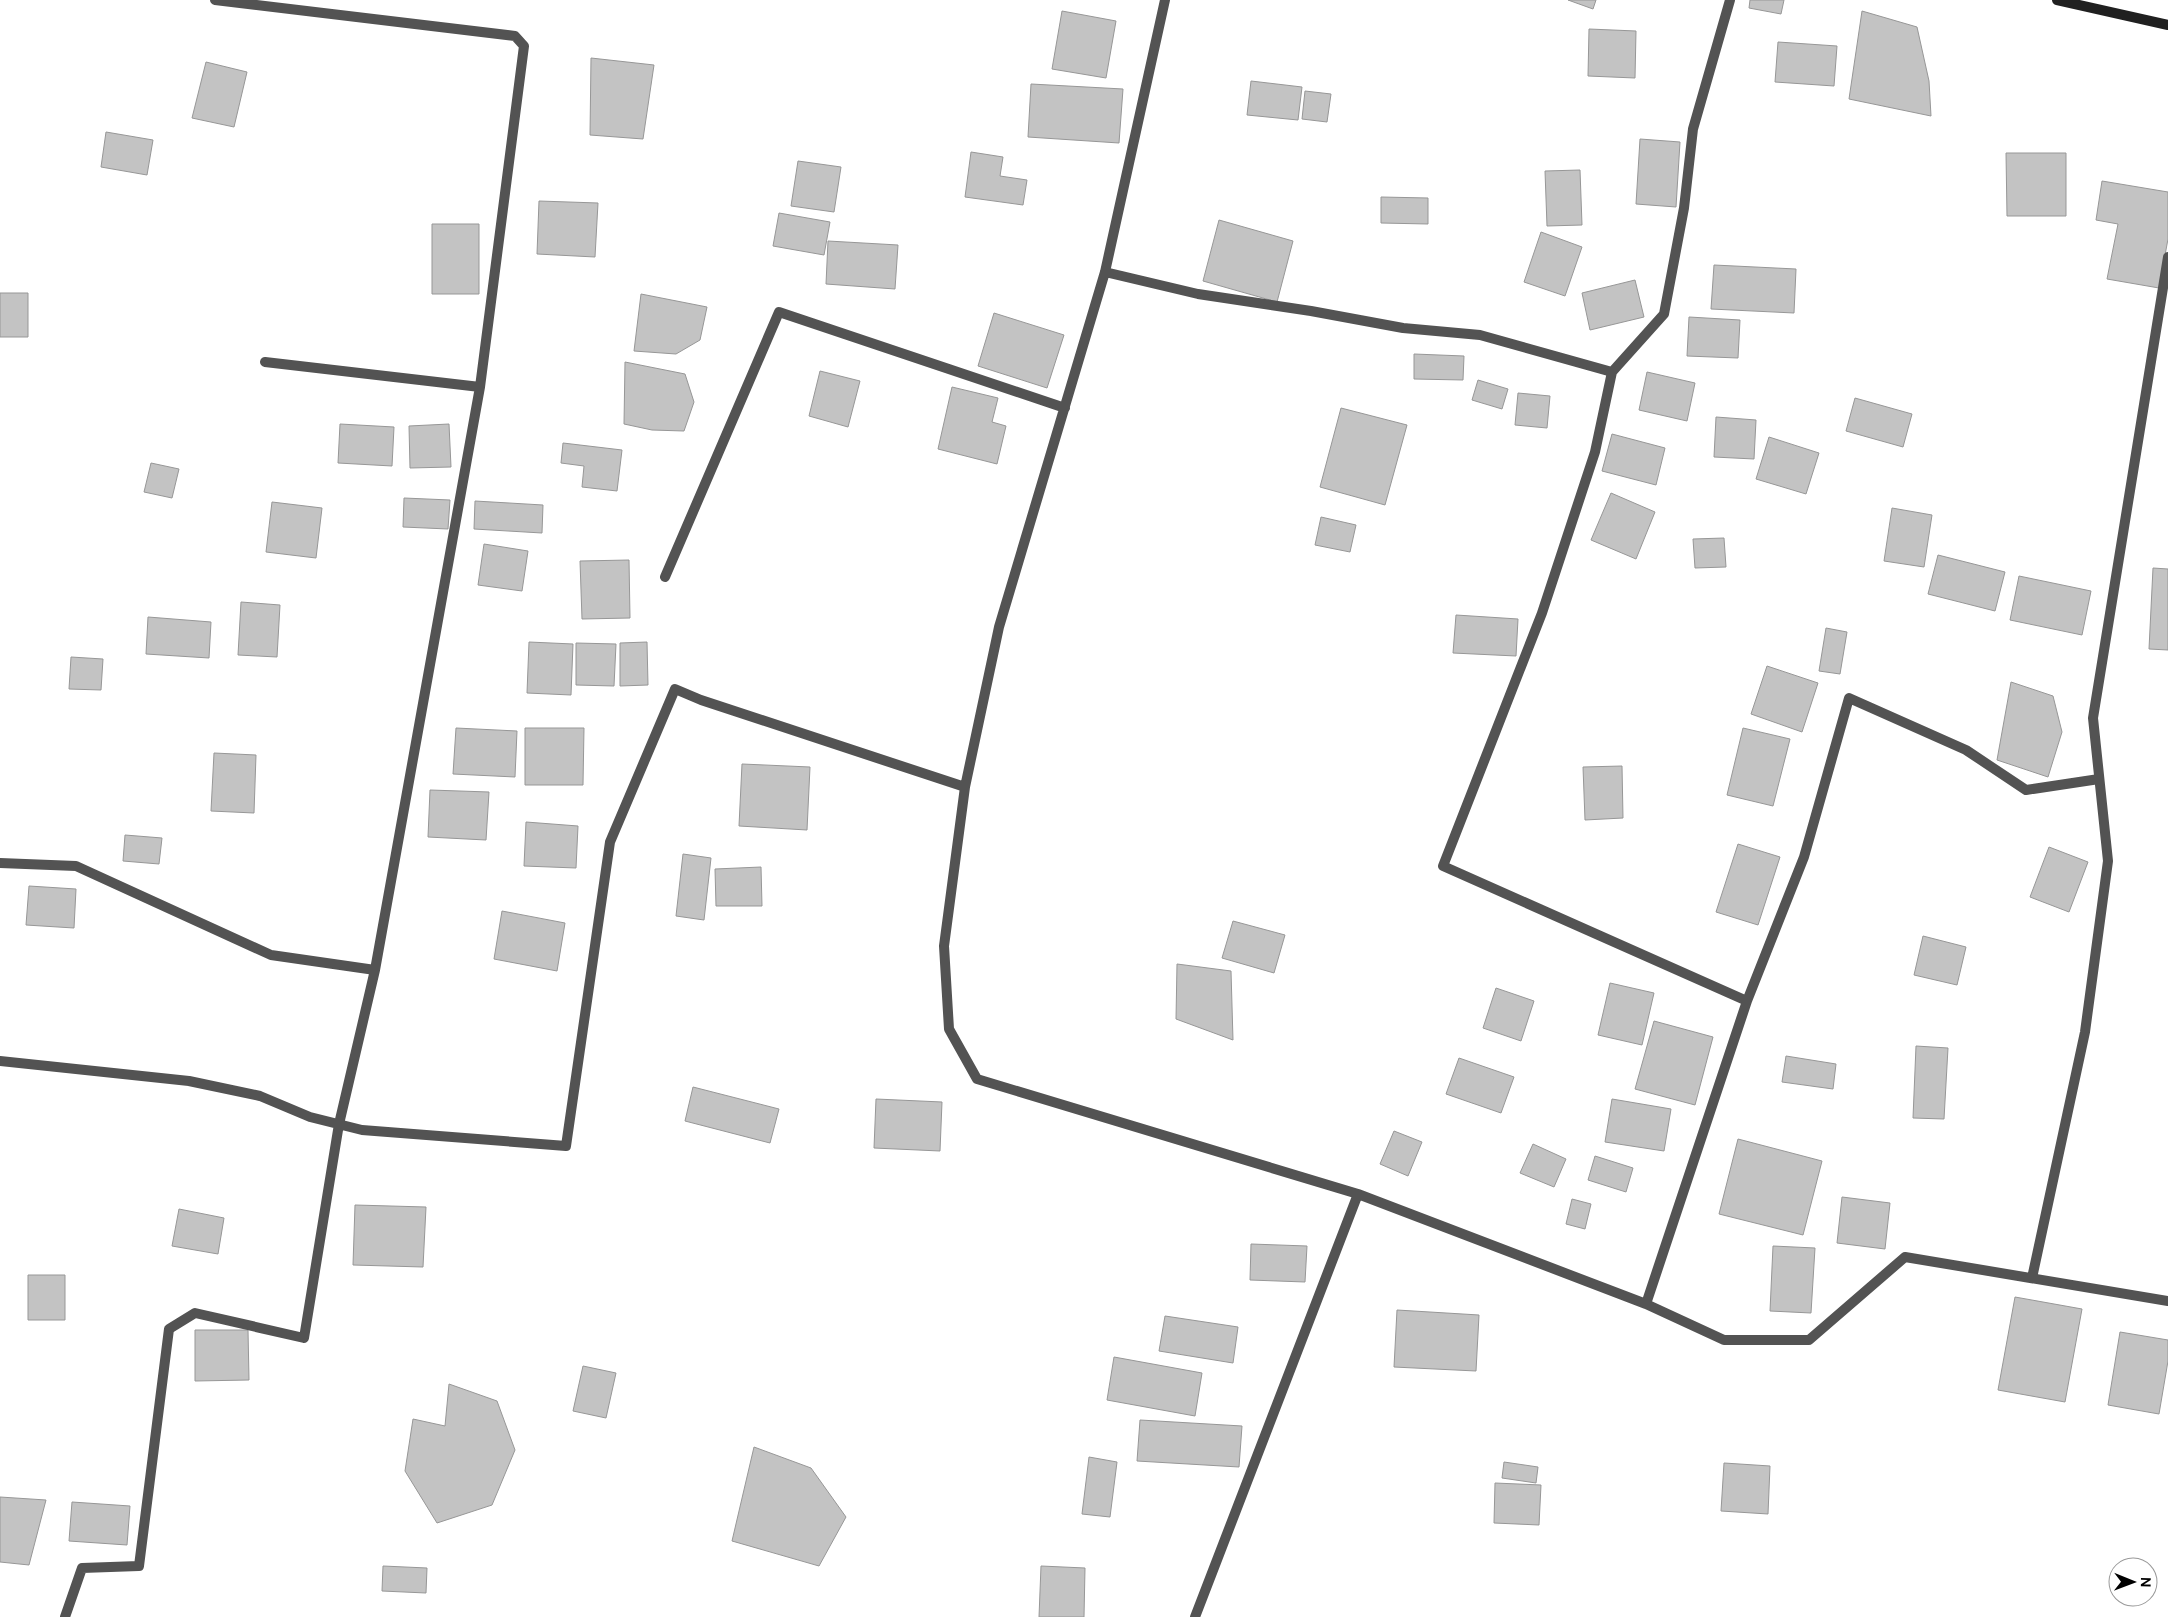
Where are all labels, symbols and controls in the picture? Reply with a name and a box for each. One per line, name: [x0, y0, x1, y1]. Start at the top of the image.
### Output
north arrow: [2108, 1557, 2158, 1607]
text: N: [2137, 1577, 2155, 1587]

